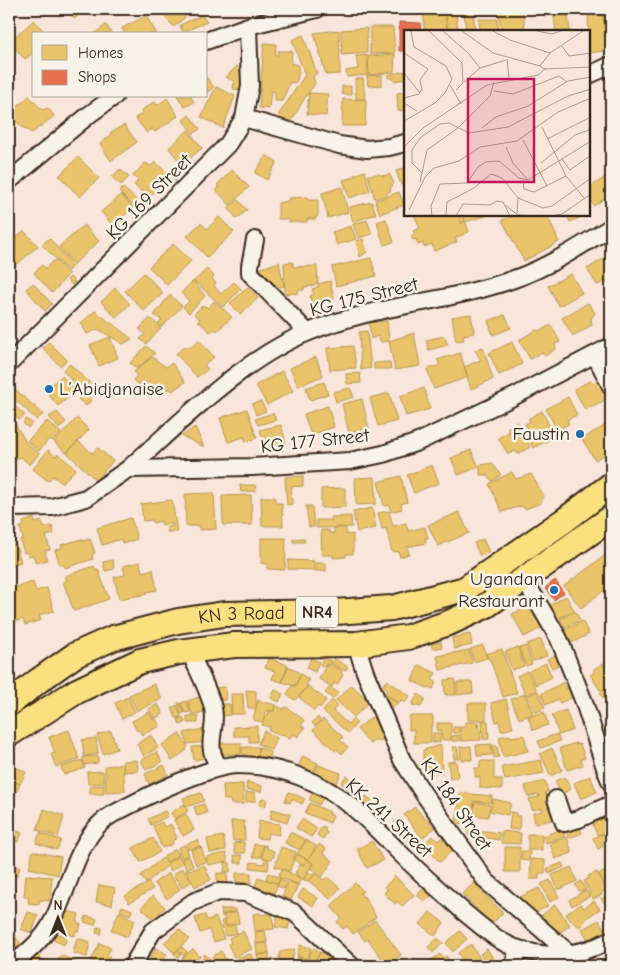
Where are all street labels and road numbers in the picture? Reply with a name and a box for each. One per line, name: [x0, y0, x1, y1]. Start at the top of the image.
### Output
street label: KG 169 Street: [102, 149, 197, 244]
street label: KG 175 Street: [308, 273, 421, 321]
street label: KG 177 Street: [260, 424, 371, 458]
road number: NR4: [296, 596, 338, 628]
street label: KN 3 Road: [197, 602, 285, 629]
street label: KK 184 Street: [416, 753, 496, 855]
street label: KK 241 Street: [341, 774, 437, 863]

